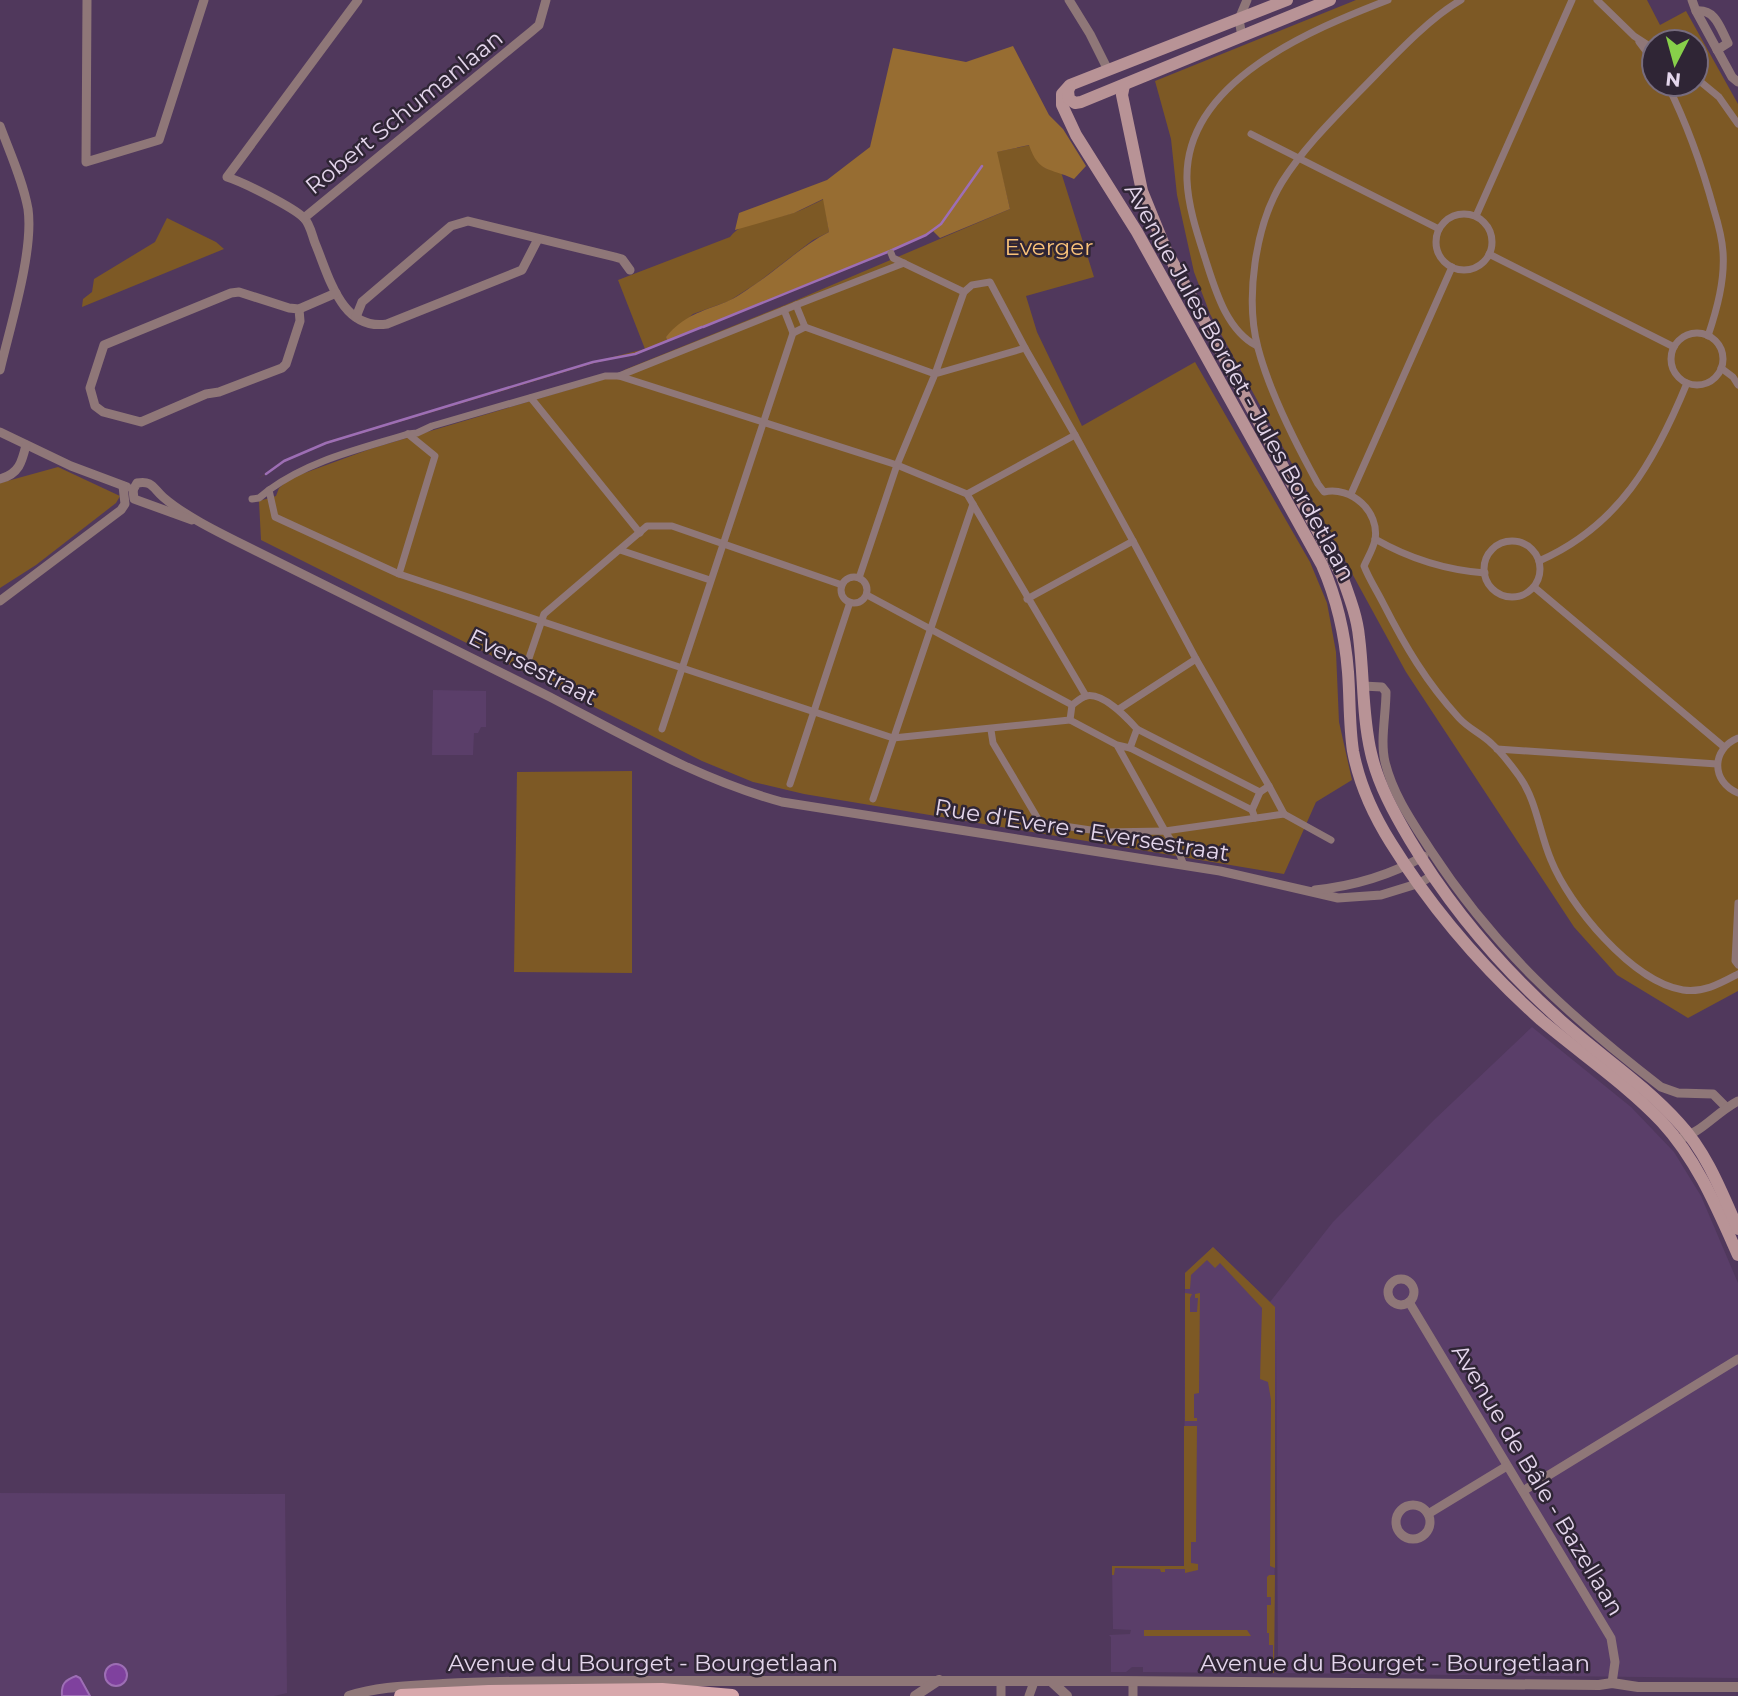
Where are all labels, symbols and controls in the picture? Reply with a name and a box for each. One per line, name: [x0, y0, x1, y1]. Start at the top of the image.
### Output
street label: Robert Schumanlaan: [300, 24, 508, 200]
north arrow: [1640, 28, 1710, 98]
text: N: [1664, 67, 1682, 92]
street label: Avenue Jules Bordet - Jules Bordetlaan: [1119, 178, 1361, 586]
park label: Everger: [1005, 233, 1093, 261]
street label: Eversestraat: [464, 623, 602, 711]
street label: Rue d'Evere - Eversestraat: [933, 793, 1231, 867]
street label: Avenue de Bâle - Bazellaan: [1446, 1339, 1630, 1621]
street label: Avenue du Bourget - Bourgetlaan: [448, 1649, 838, 1677]
street label: Avenue du Bourget - Bourgetlaan: [1200, 1649, 1590, 1677]

